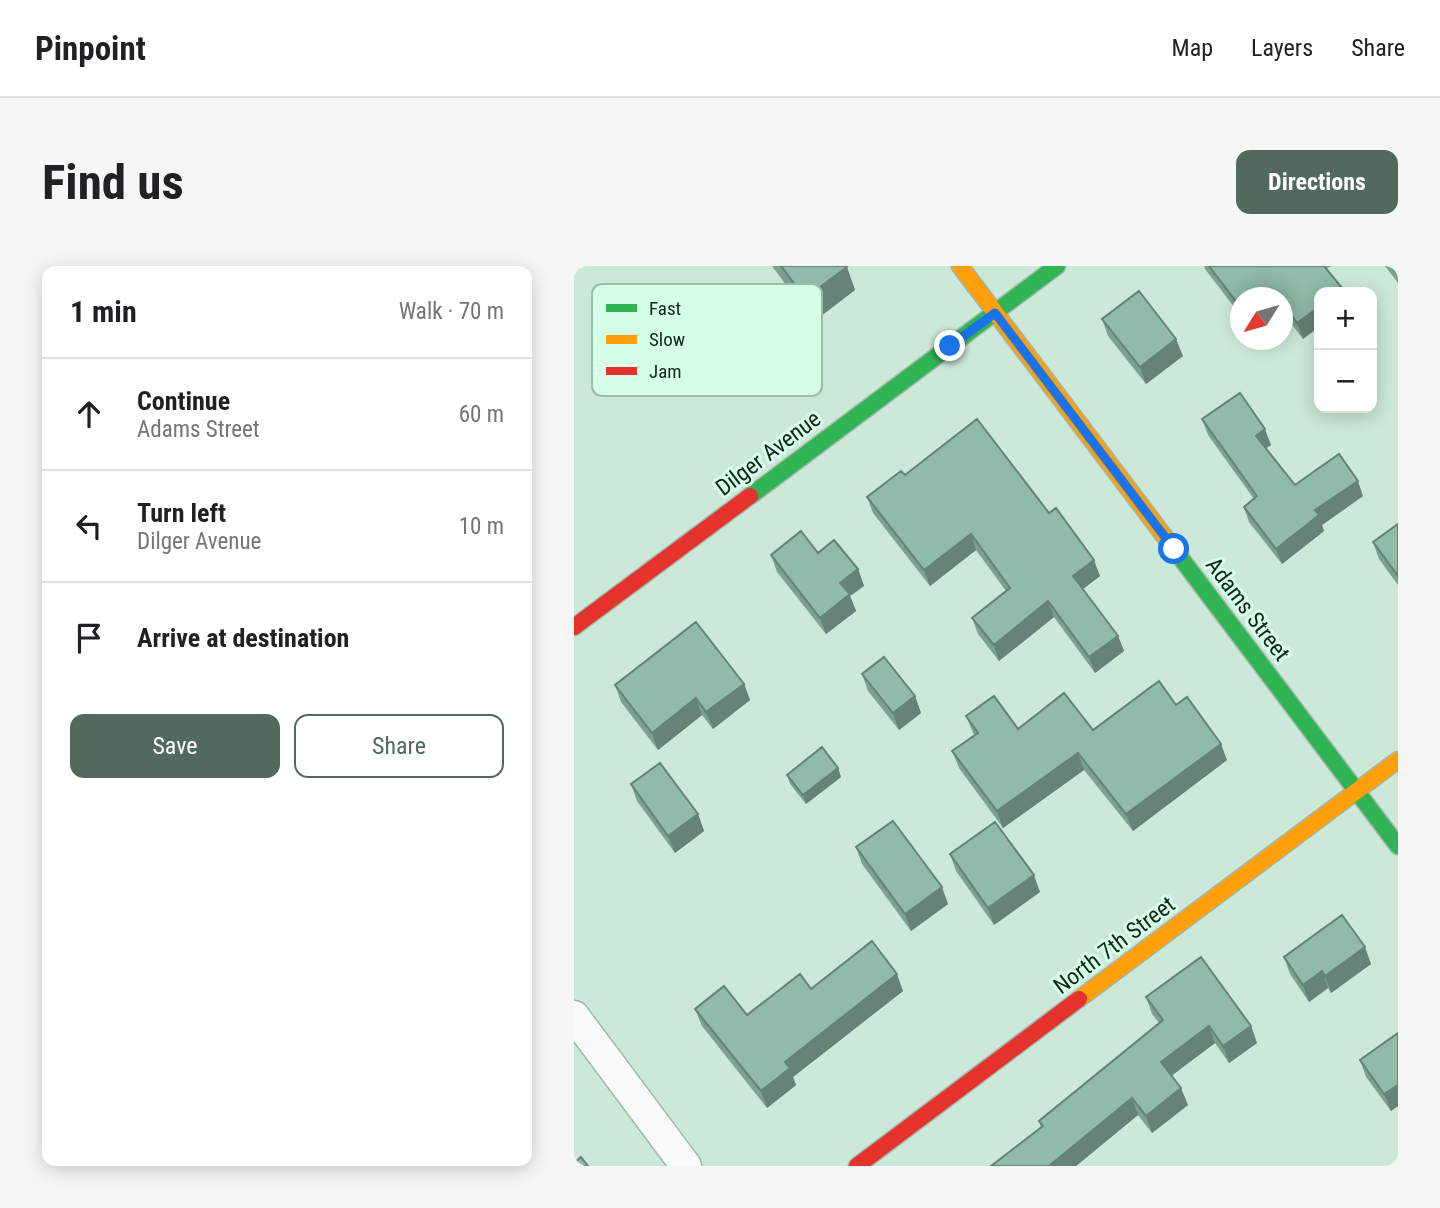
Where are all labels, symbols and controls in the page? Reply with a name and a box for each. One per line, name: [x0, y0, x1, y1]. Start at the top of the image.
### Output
text: Pinpoint: [35, 29, 146, 68]
text: Map: [1172, 34, 1213, 62]
text: Layers: [1251, 34, 1313, 62]
text: Share: [1351, 34, 1405, 62]
button: Directions: [1236, 150, 1398, 214]
text: Find us: [42, 154, 184, 211]
legend: [592, 284, 822, 396]
north arrow: [1230, 287, 1293, 350]
map controls: [1314, 287, 1377, 413]
button: +: [1314, 287, 1377, 350]
text: 1 min: [70, 294, 137, 329]
text: Fast: [649, 297, 681, 320]
text: Walk · 70 m: [399, 298, 504, 325]
text: Slow: [649, 328, 685, 351]
route end: [934, 330, 965, 361]
button: −: [1314, 350, 1377, 413]
text: Jam: [649, 360, 682, 383]
text: Continue: [137, 386, 230, 416]
icon: ahead: [70, 395, 108, 433]
text: 60 m: [459, 401, 504, 428]
street label: Dilger Avenue: [711, 405, 826, 502]
text: Adams Street: [137, 416, 260, 443]
text: Turn left: [137, 498, 226, 528]
icon: left: [70, 507, 108, 545]
text: 10 m: [459, 513, 504, 540]
text: Dilger Avenue: [137, 528, 261, 555]
route start: [1158, 533, 1189, 564]
street label: Adams Street: [1200, 552, 1295, 666]
icon: arrive: [70, 619, 108, 657]
text: Arrive at destination: [137, 623, 349, 653]
button: Save: [70, 714, 280, 778]
button: Share: [294, 714, 504, 778]
street label: North 7th Street: [1048, 891, 1180, 1000]

